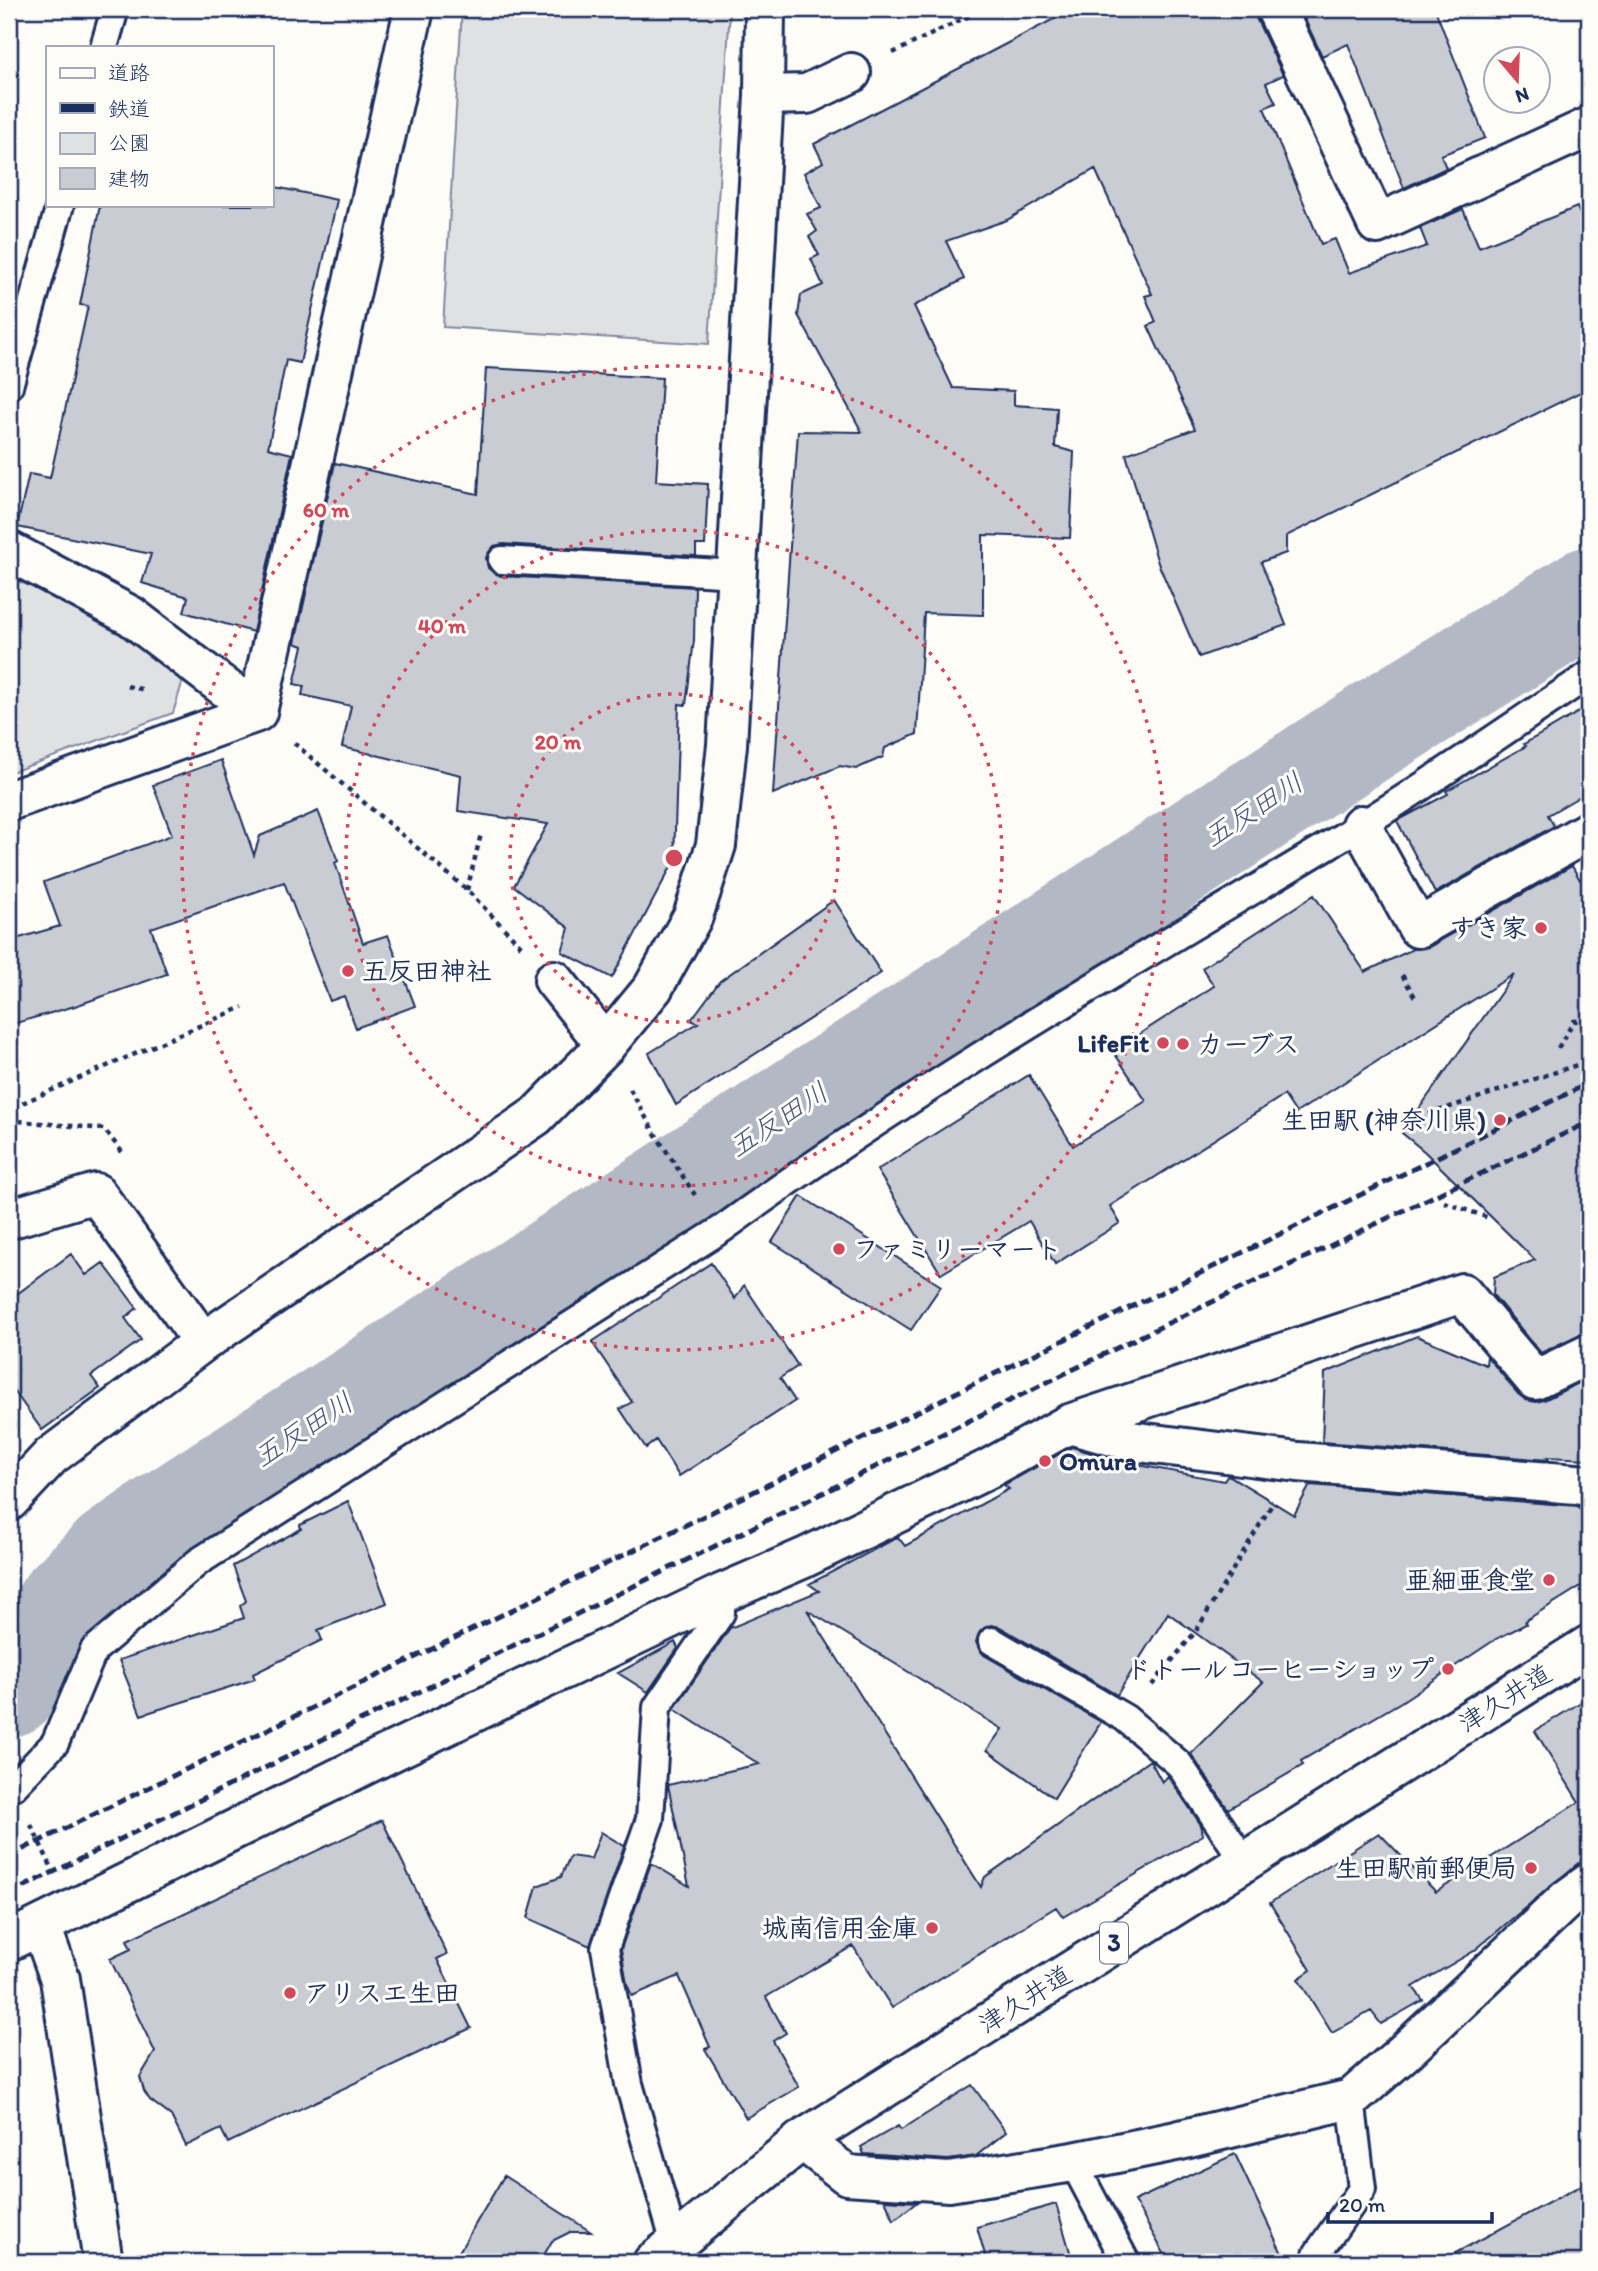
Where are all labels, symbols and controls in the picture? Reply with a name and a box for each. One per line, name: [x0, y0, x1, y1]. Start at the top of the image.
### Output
legend: [46, 46, 273, 206]
north arrow: [1482, 46, 1552, 116]
text: 道路: [108, 60, 150, 85]
text: N: [1513, 83, 1532, 109]
text: 鉄道: [108, 96, 150, 121]
text: 公園: [108, 130, 150, 155]
text: 建物: [108, 166, 150, 191]
text: 60 m: [303, 497, 350, 522]
text: 40 m: [418, 613, 466, 638]
text: 20 m: [535, 729, 582, 754]
water label: 五反田川: [1197, 764, 1309, 854]
centre of rings: [662, 846, 686, 870]
place label: すき家: [1449, 912, 1527, 944]
marker: すき家: [1533, 920, 1549, 936]
place label: 五反田神社: [362, 955, 492, 987]
marker: 五反田神社: [340, 963, 356, 979]
place label: LifeFit: [1077, 1027, 1149, 1059]
place label: カーブス: [1197, 1028, 1299, 1060]
marker: LifeFit: [1155, 1035, 1171, 1051]
marker: カーブス: [1175, 1036, 1191, 1052]
water label: 五反田川: [722, 1074, 834, 1164]
place label: 生田駅 (神奈川県): [1281, 1104, 1486, 1136]
marker: 生田駅 (神奈川県): [1492, 1112, 1508, 1128]
place label: ファミリーマート: [853, 1233, 1062, 1265]
marker: ファミリーマート: [831, 1241, 847, 1257]
water label: 五反田川: [247, 1384, 359, 1474]
place label: Omura: [1059, 1445, 1137, 1477]
marker: Omura: [1037, 1453, 1053, 1469]
place label: 亜細亜食堂: [1405, 1564, 1535, 1596]
marker: 亜細亜食堂: [1541, 1572, 1557, 1588]
place label: ドトールコーヒーショップ: [1126, 1653, 1434, 1685]
street label: 津久井道: [1452, 1657, 1558, 1739]
marker: ドトールコーヒーショップ: [1440, 1661, 1456, 1677]
place label: 生田駅前郵便局: [1335, 1852, 1517, 1884]
marker: 生田駅前郵便局: [1523, 1860, 1539, 1876]
place label: 城南信用金庫: [762, 1912, 918, 1944]
marker: 城南信用金庫: [924, 1920, 940, 1936]
road number: 3: [1100, 1922, 1128, 1964]
street label: 津久井道: [972, 1958, 1078, 2040]
place label: アリスエ生田: [304, 1977, 460, 2009]
marker: アリスエ生田: [282, 1985, 298, 2001]
scale bar: [1328, 2180, 1493, 2224]
text: 20 m: [1339, 2192, 1386, 2217]

